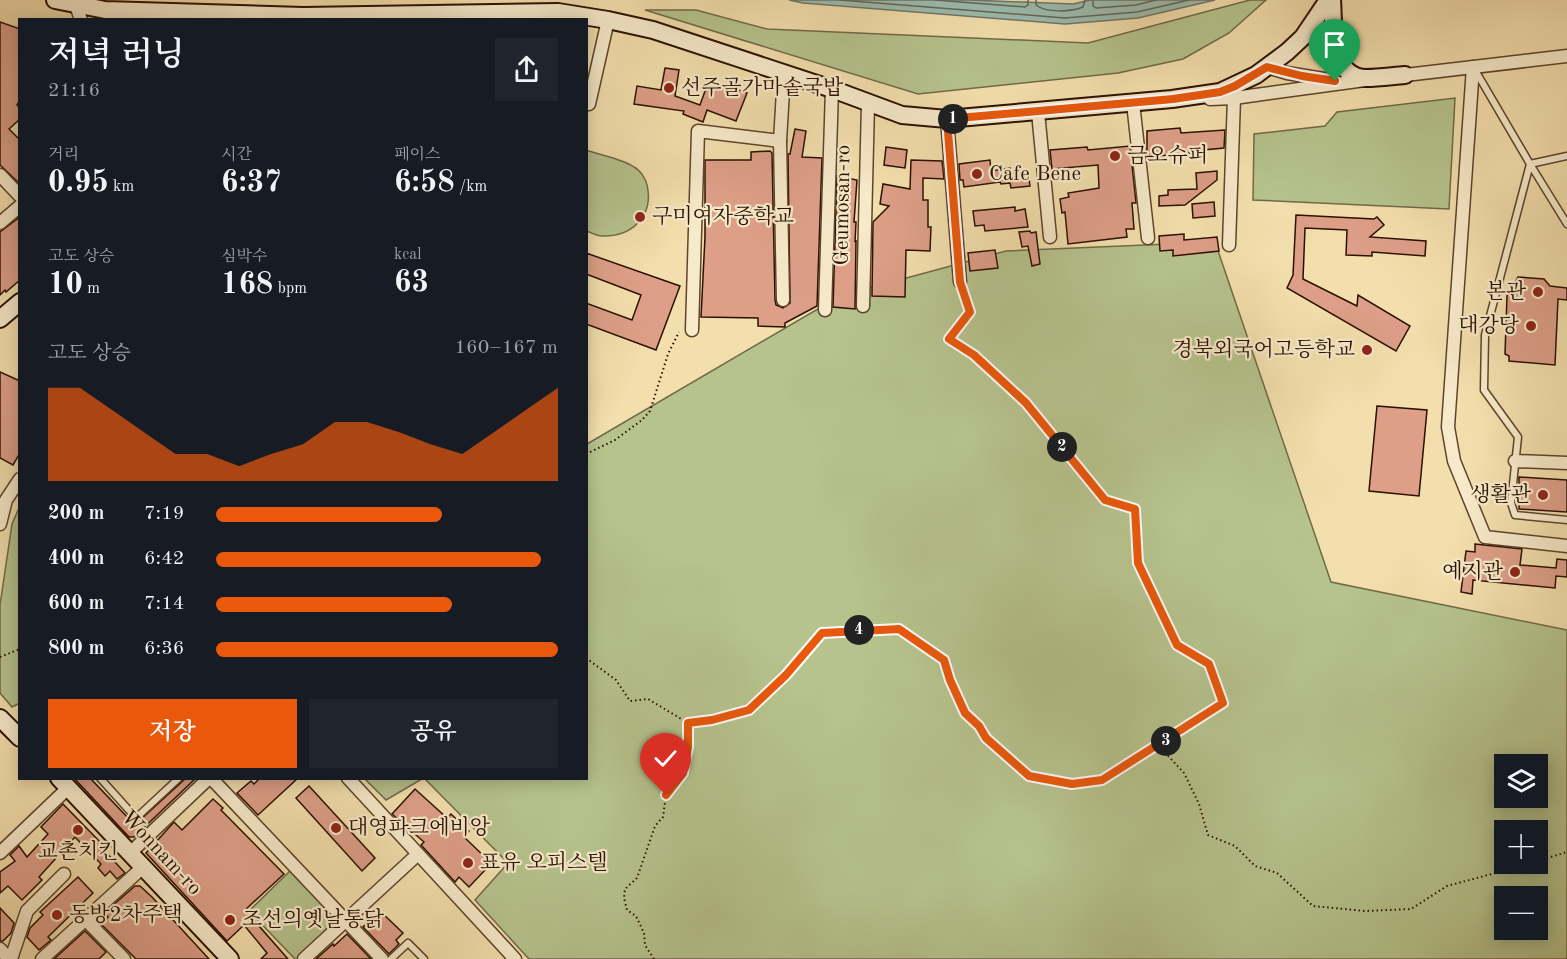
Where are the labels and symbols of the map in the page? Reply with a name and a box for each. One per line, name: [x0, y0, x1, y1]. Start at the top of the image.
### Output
pin: [1309, 19, 1360, 81]
place label: 선주골가마솥국밥: [681, 76, 844, 99]
marker: 선주골가마솥국밥: [662, 81, 676, 95]
pin: 1: [938, 104, 968, 134]
street label: Geumosan-ro: [831, 144, 855, 266]
place label: 금오슈퍼: [1127, 144, 1208, 167]
marker: 금오슈퍼: [1108, 149, 1122, 163]
place label: Cafe Bene: [989, 164, 1081, 185]
marker: Cafe Bene: [970, 167, 984, 181]
place label: 구미여자중학교: [652, 205, 794, 228]
marker: 구미여자중학교: [633, 210, 647, 224]
place label: 본관: [1485, 279, 1527, 303]
marker: 본관: [1531, 285, 1545, 299]
place label: 대강당: [1458, 314, 1520, 337]
marker: 대강당: [1524, 319, 1538, 333]
place label: 경북외국어고등학교: [1172, 337, 1355, 361]
marker: 경북외국어고등학교: [1360, 343, 1374, 357]
pin: 2: [1047, 432, 1077, 462]
place label: 생활관: [1470, 483, 1532, 506]
marker: 생활관: [1536, 488, 1550, 502]
place label: 예지관: [1442, 560, 1504, 583]
marker: 예지관: [1508, 565, 1522, 579]
pin: 4: [844, 615, 874, 645]
pin: 3: [1151, 726, 1181, 756]
pin: [640, 733, 691, 795]
street label: Wonnam-ro: [117, 807, 205, 899]
place label: 대영파크에비앙: [348, 815, 491, 839]
marker: 대영파크에비앙: [329, 821, 343, 835]
marker: 교촌치킨: [71, 823, 85, 837]
place label: 교촌치킨: [37, 840, 119, 863]
place label: 표유 오피스텔: [480, 851, 608, 874]
marker: 표유 오피스텔: [461, 856, 475, 870]
place label: 동방2차주택: [69, 903, 183, 926]
marker: 동방2차주택: [50, 908, 64, 922]
place label: 조선의옛날통닭: [242, 908, 385, 931]
marker: 조선의옛날통닭: [223, 913, 237, 927]

